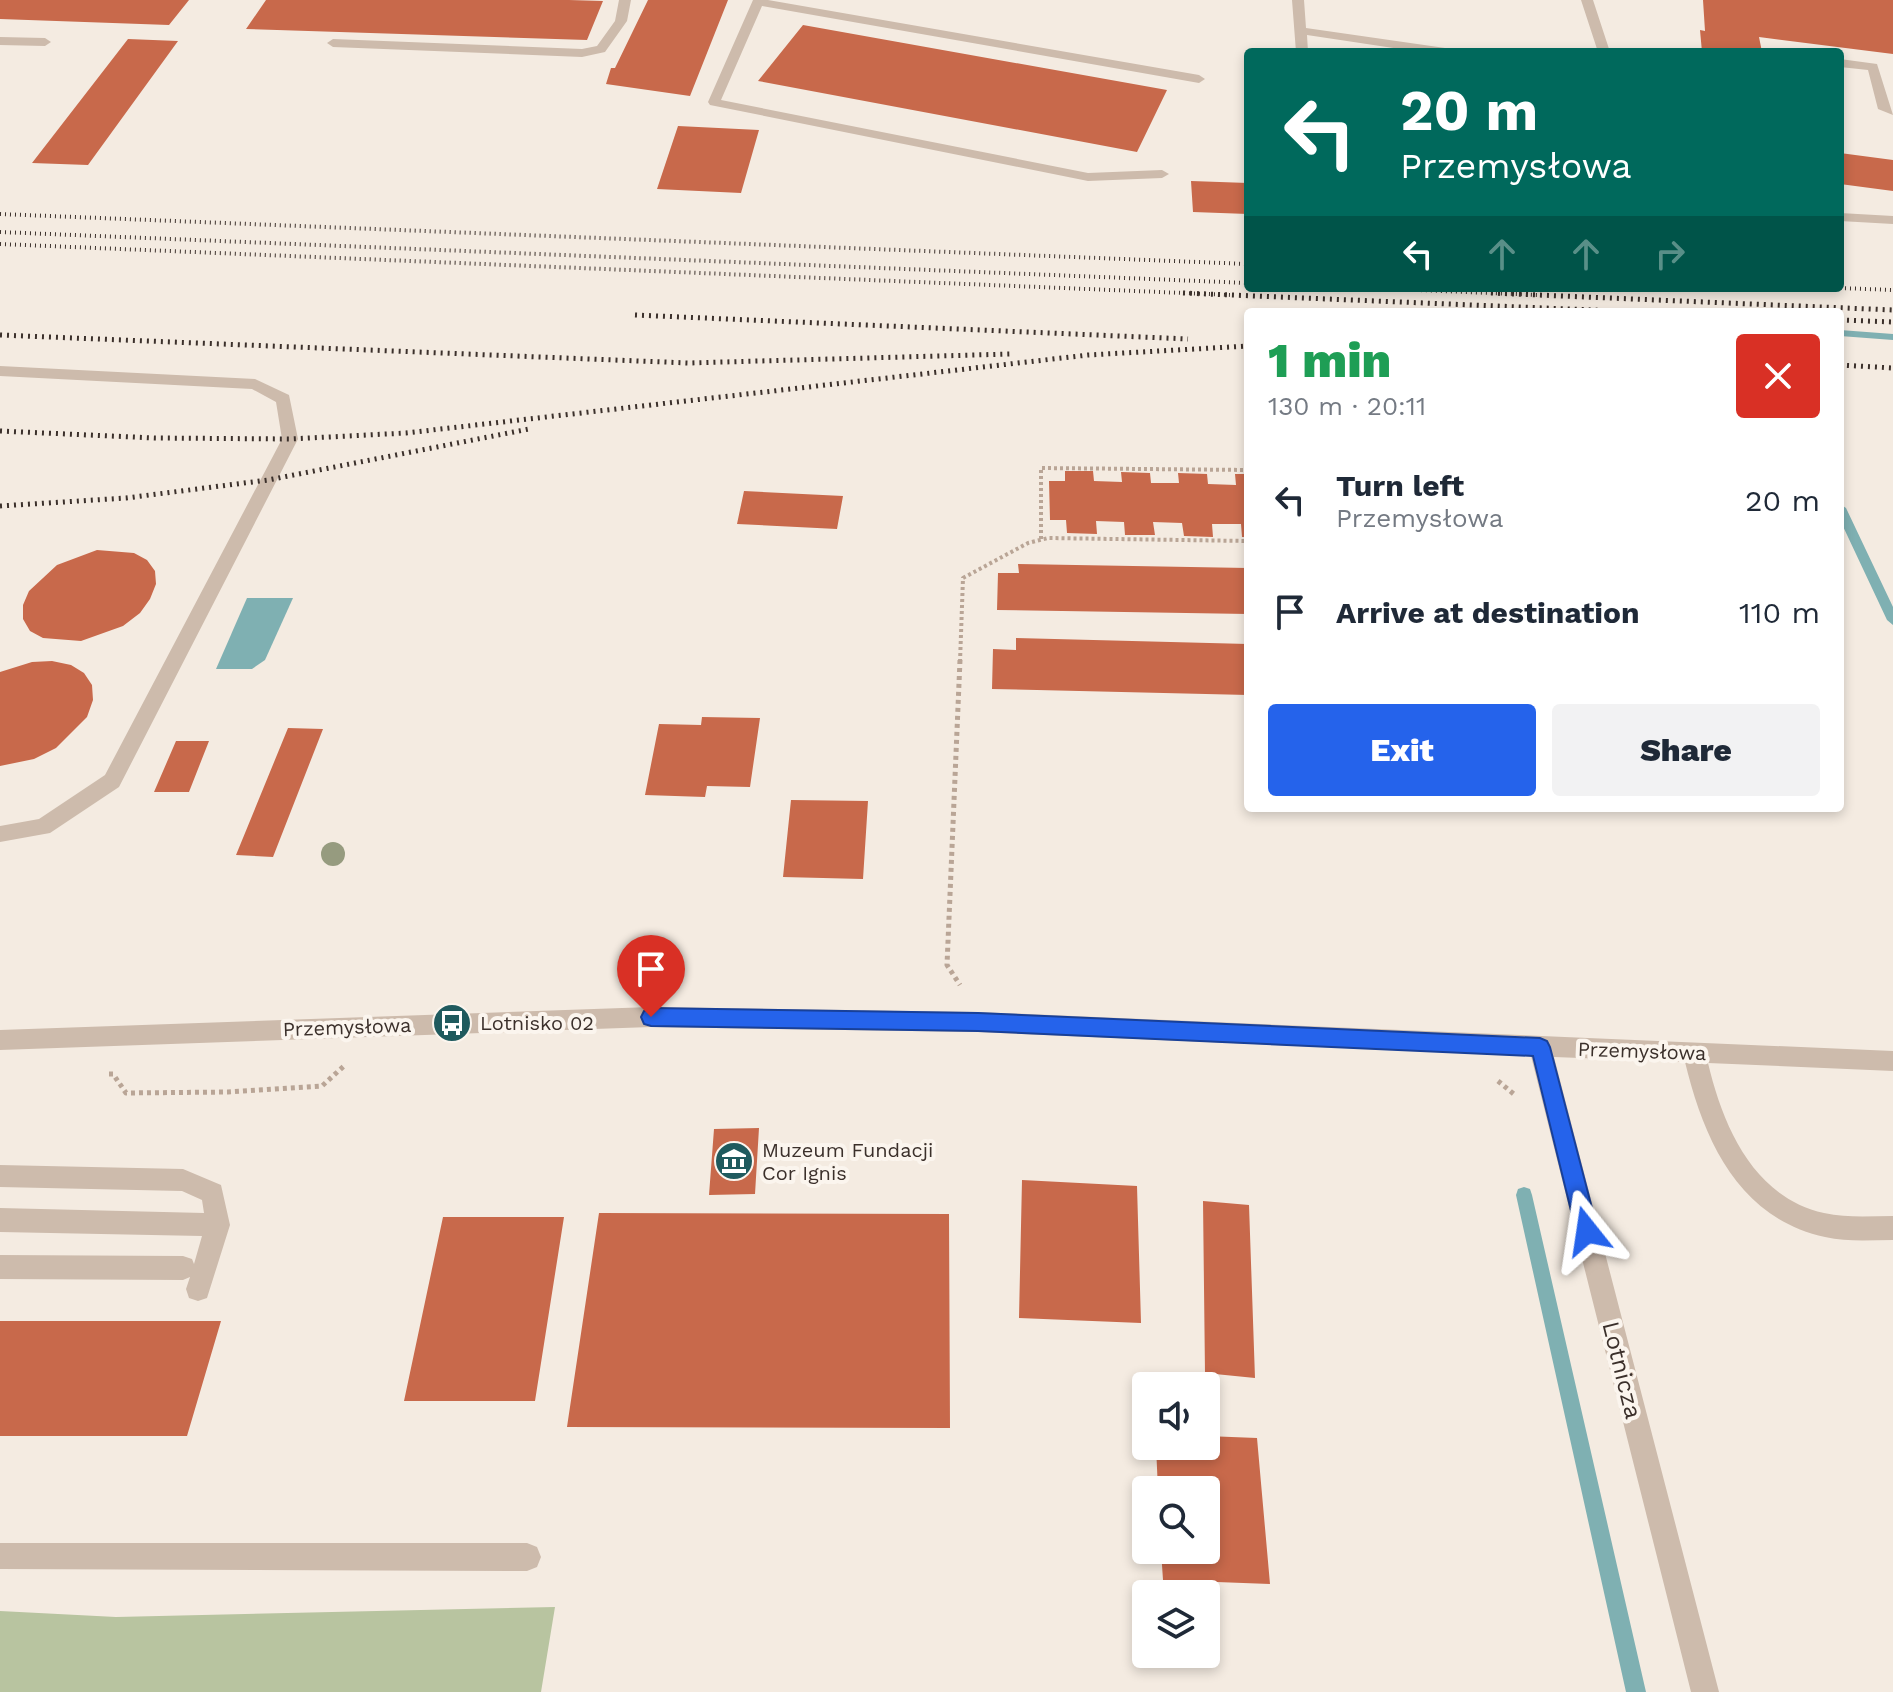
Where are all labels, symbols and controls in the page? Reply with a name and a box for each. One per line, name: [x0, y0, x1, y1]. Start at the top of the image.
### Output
text: 20 m: [1400, 78, 1538, 144]
icon: left: [1268, 80, 1372, 184]
text: Przemysłowa: [1400, 145, 1632, 187]
icon: left: [1396, 232, 1440, 276]
icon: ahead: [1480, 232, 1524, 276]
icon: ahead: [1564, 232, 1608, 276]
icon: right: [1648, 232, 1692, 276]
text: 1 min: [1268, 332, 1391, 389]
button: close: [1736, 334, 1820, 418]
text: 130 m · 20:11: [1268, 391, 1426, 421]
text: Turn left: [1336, 468, 1464, 503]
icon: left: [1268, 478, 1312, 522]
text: 20 m: [1745, 483, 1820, 518]
text: Przemysłowa: [1336, 503, 1503, 533]
icon: arrive: [1268, 590, 1312, 634]
text: Arrive at destination: [1336, 595, 1640, 630]
text: 110 m: [1739, 595, 1820, 630]
button: Exit: [1268, 704, 1536, 796]
button: Share: [1552, 704, 1820, 796]
pin: [617, 935, 685, 1017]
icon: arrive: [629, 947, 673, 991]
bus stop icon: Lotnisko 02: [431, 1002, 473, 1044]
place label: Lotnisko 02: [480, 1011, 594, 1035]
street label: Przemysłowa: [282, 1013, 412, 1041]
street label: Przemysłowa: [1577, 1037, 1707, 1065]
place label: Muzeum Fundacji Cor Ignis: [762, 1138, 933, 1185]
museum icon: Muzeum Fundacji Cor Ignis: [713, 1140, 755, 1182]
position arrow: [1545, 1189, 1629, 1273]
street label: Lotnicza: [1596, 1318, 1648, 1422]
map controls: [1132, 1372, 1220, 1668]
button: sound: [1132, 1372, 1220, 1460]
button: search: [1132, 1476, 1220, 1564]
button: layers: [1132, 1580, 1220, 1668]

